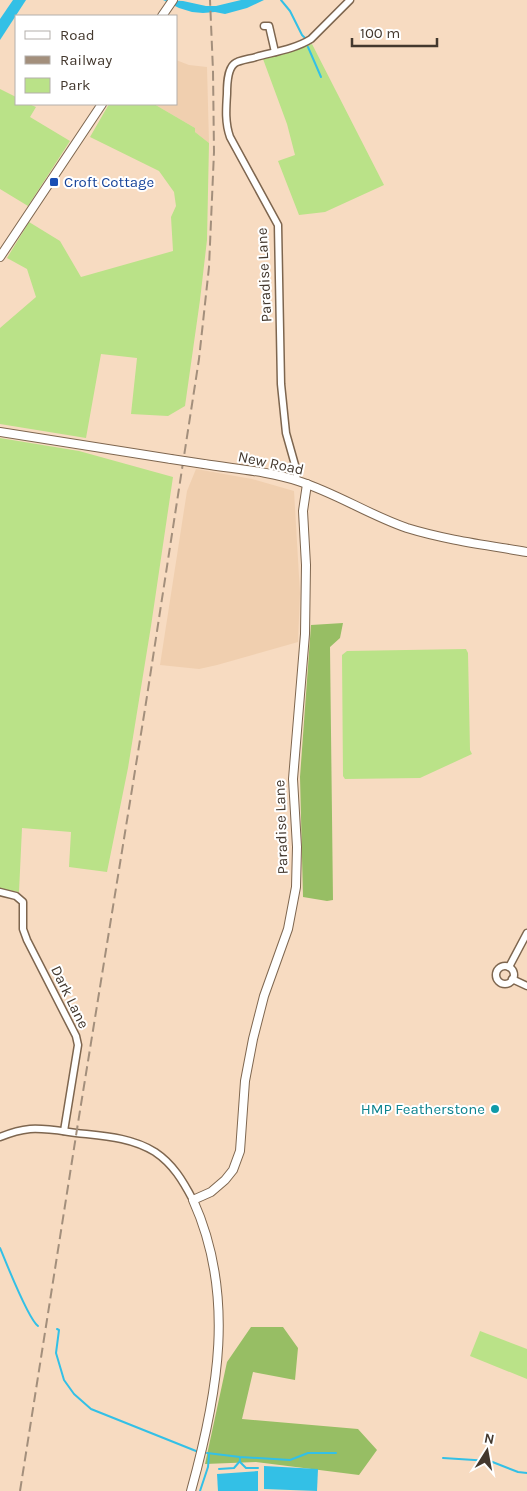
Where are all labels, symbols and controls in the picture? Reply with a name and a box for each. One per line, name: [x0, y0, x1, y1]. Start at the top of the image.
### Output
legend: [15, 15, 178, 105]
scale bar: [352, 15, 437, 47]
text: 100 m: [360, 24, 400, 42]
text: Road: [60, 26, 95, 44]
text: Railway: [60, 51, 112, 69]
text: Park: [60, 76, 90, 94]
place label: Croft Cottage: [64, 173, 154, 191]
marker: Croft Cottage: [48, 176, 60, 188]
street label: Paradise Lane: [253, 227, 275, 323]
street label: New Road: [236, 447, 306, 479]
street label: Paradise Lane: [270, 779, 292, 875]
street label: Dark Lane: [47, 963, 93, 1031]
place label: HMP Featherstone: [361, 1100, 485, 1118]
marker: HMP Featherstone: [489, 1103, 501, 1115]
north arrow: [462, 1426, 512, 1476]
text: N: [483, 1429, 496, 1448]

